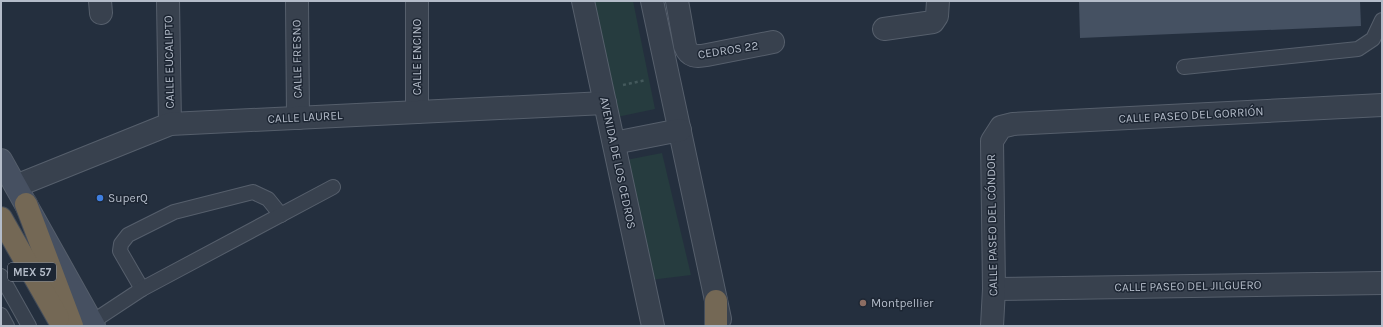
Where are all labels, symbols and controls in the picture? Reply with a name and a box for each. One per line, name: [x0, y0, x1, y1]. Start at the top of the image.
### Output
street label: CALLE EUCALIPTO: [161, 15, 177, 109]
street label: CALLE ENCINO: [410, 18, 424, 95]
street label: CALLE FRESNO: [289, 19, 305, 98]
street label: CEDROS 22: [697, 38, 759, 62]
street label: AVENIDA DE LOS CEDROS: [597, 96, 639, 230]
street label: CALLE PASEO DEL GORRIÓN: [1118, 103, 1264, 126]
street label: CALLE LAUREL: [267, 108, 343, 126]
street label: CALLE PASEO DEL CÓNDOR: [983, 154, 1000, 296]
place label: SuperQ: [108, 191, 148, 205]
marker: SuperQ: [95, 193, 105, 203]
road number: MEX 57: [8, 263, 56, 281]
street label: CALLE PASEO DEL JILGUERO: [1114, 278, 1262, 294]
place label: Montpellier: [871, 296, 934, 310]
marker: Montpellier: [858, 298, 868, 308]

